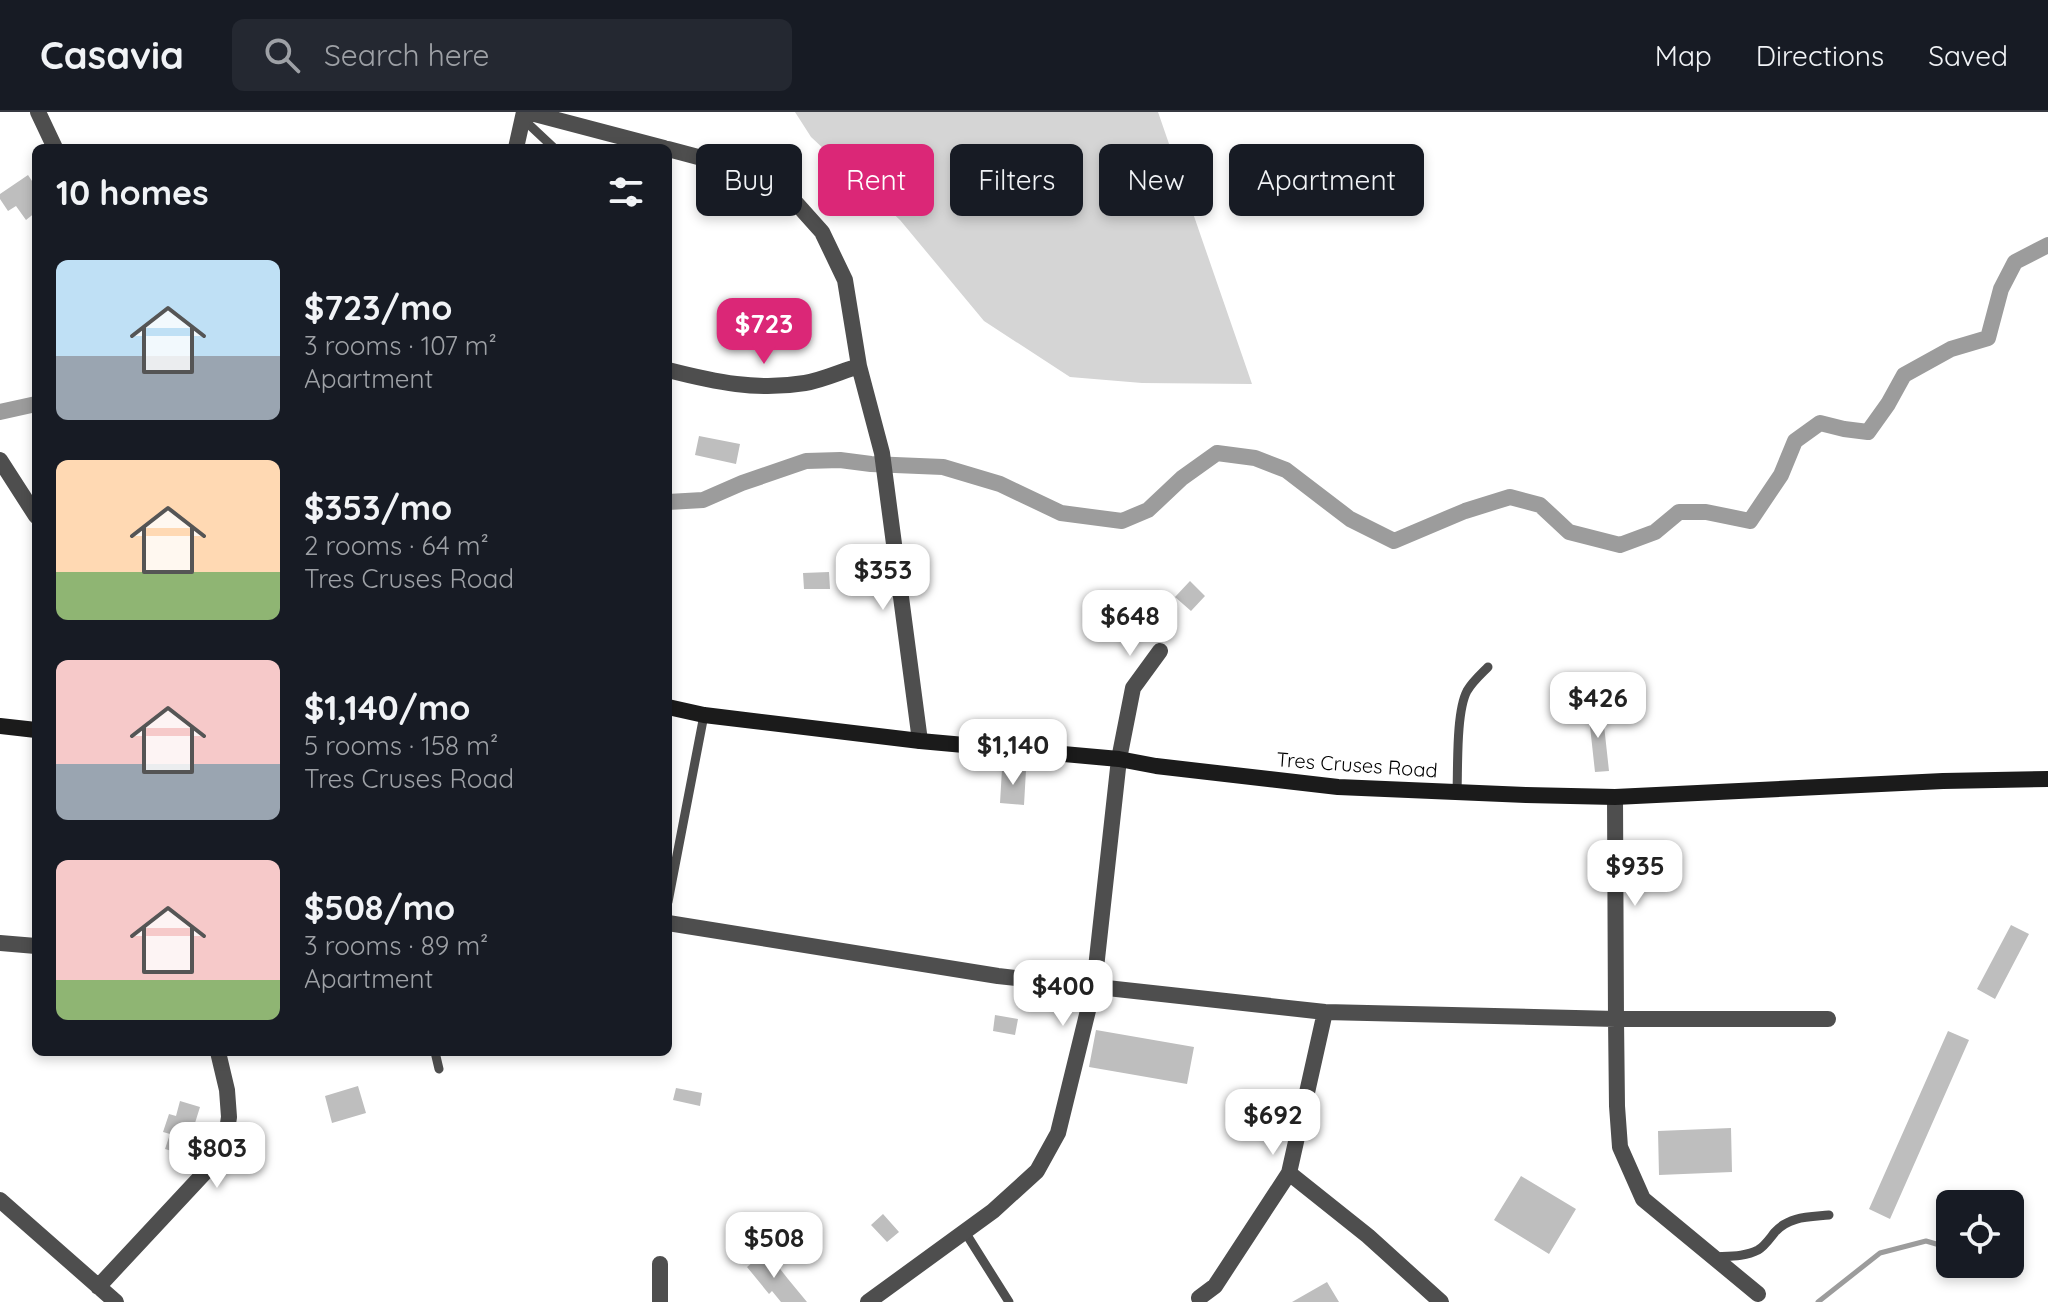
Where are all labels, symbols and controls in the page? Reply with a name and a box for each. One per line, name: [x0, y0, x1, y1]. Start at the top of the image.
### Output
search box: [232, 19, 792, 91]
text: Casavia: [40, 31, 184, 79]
icon: search: [260, 33, 304, 77]
text: Search here: [324, 36, 490, 74]
text: Map: [1655, 38, 1712, 73]
text: Directions: [1756, 38, 1884, 73]
text: Saved: [1928, 38, 2008, 73]
chip: Buy: [696, 144, 802, 216]
chip: Rent: [818, 144, 934, 216]
chip: Filters: [950, 144, 1083, 216]
chip: New: [1099, 144, 1213, 216]
chip: Apartment: [1229, 144, 1424, 216]
icon: filters: [604, 170, 648, 214]
text: 10 homes: [56, 171, 209, 214]
text: $723/mo: [304, 286, 452, 329]
icon: home: [120, 292, 216, 388]
pin: $723: [717, 298, 811, 366]
text: $723: [735, 307, 793, 340]
text: 3 rooms · 107 m²: [304, 329, 497, 362]
text: Apartment: [304, 362, 433, 395]
text: $353/mo: [304, 486, 452, 529]
icon: home: [120, 492, 216, 588]
text: 2 rooms · 64 m²: [304, 529, 489, 562]
pin: $353: [836, 544, 930, 612]
text: $353: [854, 553, 912, 586]
text: Tres Cruses Road: [304, 562, 514, 595]
pin: $648: [1083, 590, 1177, 658]
text: $648: [1100, 599, 1160, 632]
pin: $426: [1551, 672, 1645, 740]
text: $426: [1568, 681, 1628, 714]
text: $1,140/mo: [304, 686, 470, 729]
icon: home: [120, 692, 216, 788]
pin: $1,140: [948, 719, 1078, 787]
text: $1,140: [977, 728, 1049, 761]
text: 5 rooms · 158 m²: [304, 729, 498, 762]
street label: Tres Cruses Road: [1276, 746, 1438, 783]
text: Tres Cruses Road: [304, 762, 514, 795]
pin: $935: [1588, 840, 1682, 908]
text: $935: [1605, 849, 1665, 882]
text: $508/mo: [304, 886, 455, 929]
icon: home: [120, 892, 216, 988]
text: 3 rooms · 89 m²: [304, 929, 488, 962]
pin: $400: [1016, 960, 1110, 1028]
text: Apartment: [304, 962, 433, 995]
text: $400: [1032, 969, 1094, 1002]
pin: $692: [1226, 1089, 1320, 1157]
text: $692: [1243, 1098, 1303, 1131]
pin: $803: [170, 1122, 264, 1190]
text: $803: [187, 1131, 247, 1164]
map controls: [1936, 1190, 2024, 1278]
button: locate: [1936, 1190, 2024, 1278]
pin: $508: [727, 1212, 821, 1280]
text: $508: [744, 1221, 804, 1254]

